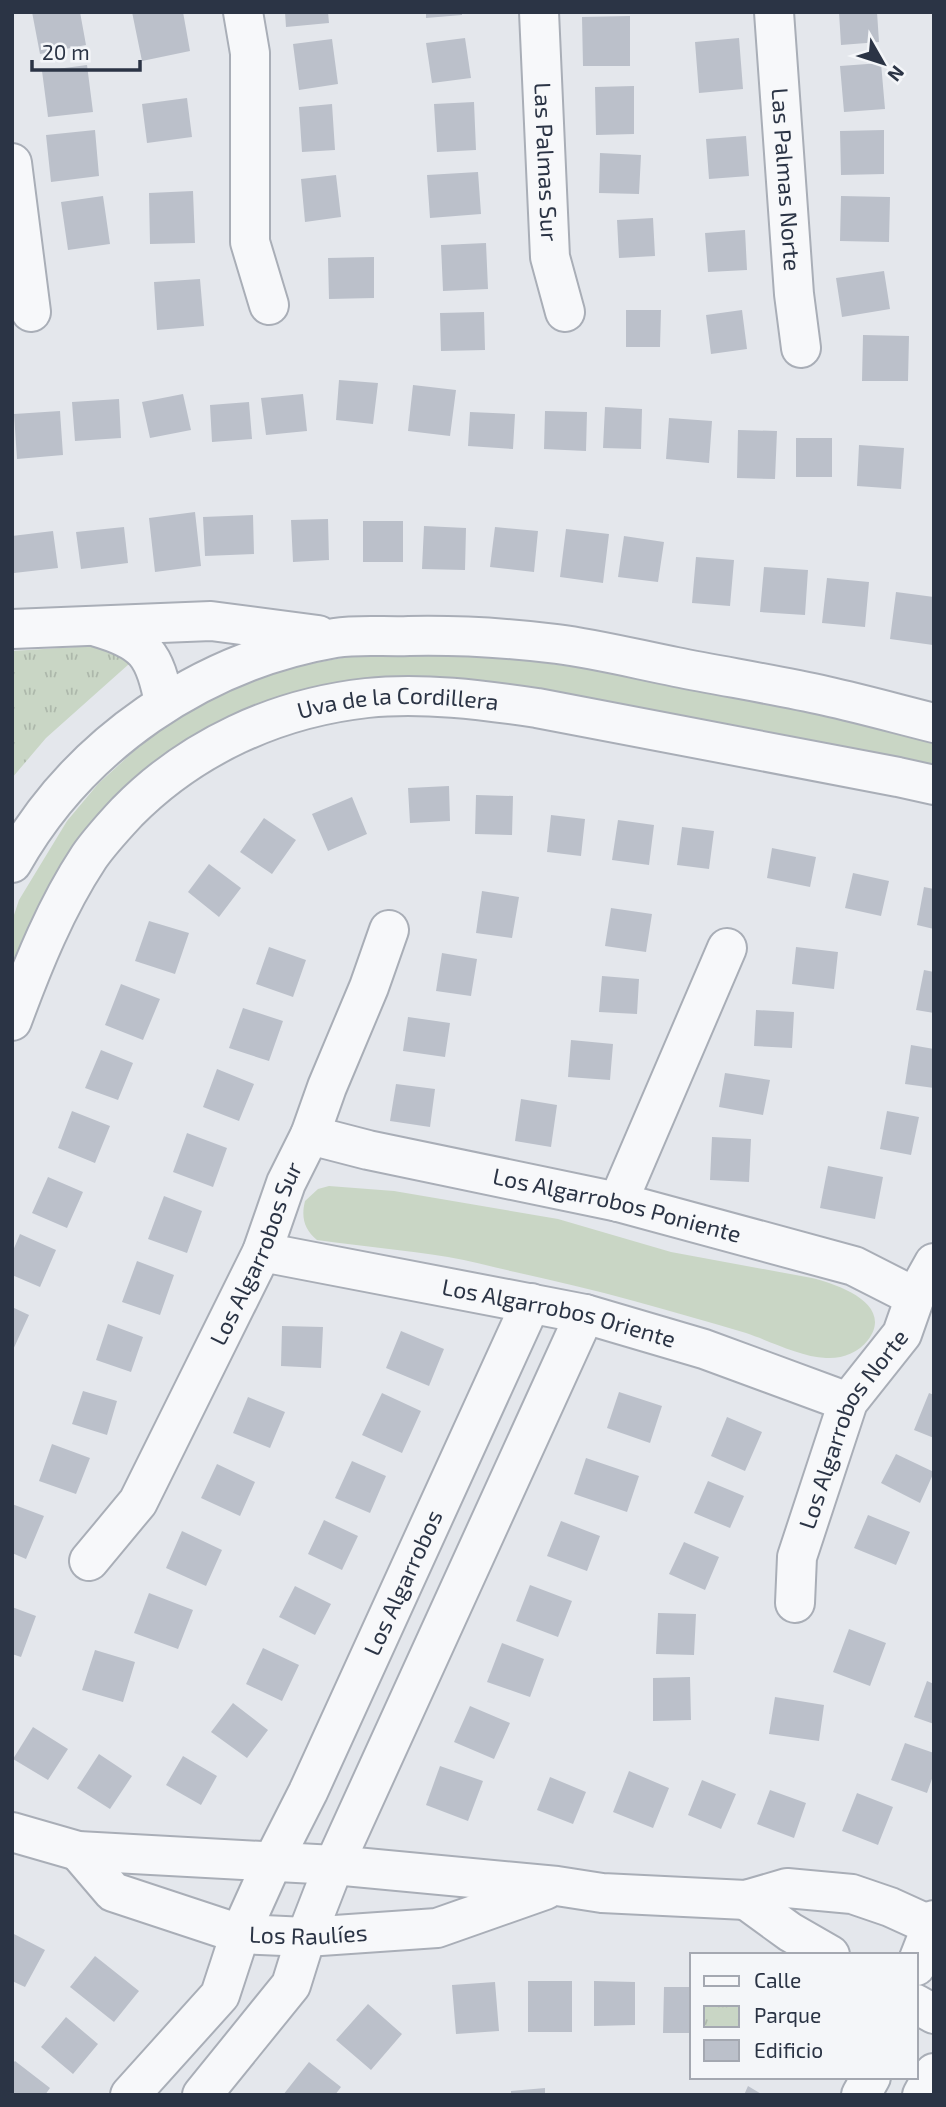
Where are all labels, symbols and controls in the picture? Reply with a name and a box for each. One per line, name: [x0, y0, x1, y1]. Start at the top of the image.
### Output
scale bar: [32, 28, 140, 72]
north arrow: [848, 28, 918, 98]
text: 20 m: [42, 39, 90, 64]
text: N: [883, 61, 910, 87]
street label: Las Palmas Sur: [529, 82, 564, 242]
street label: Las Palmas Norte: [766, 87, 807, 272]
street label: Uva de la Cordillera: [294, 681, 500, 724]
street label: Los Algarrobos Sur: [203, 1157, 307, 1349]
street label: Los Algarrobos Poniente: [491, 1161, 744, 1248]
street label: Los Algarrobos Oriente: [440, 1272, 679, 1353]
street label: Los Algarrobos Norte: [792, 1323, 913, 1532]
street label: Los Algarrobos: [357, 1505, 448, 1660]
street label: Los Raulíes: [249, 1918, 368, 1950]
legend: [690, 1953, 918, 2079]
text: Calle: [754, 1967, 801, 1992]
text: Parque: [754, 2002, 821, 2027]
text: Edificio: [754, 2037, 823, 2062]

